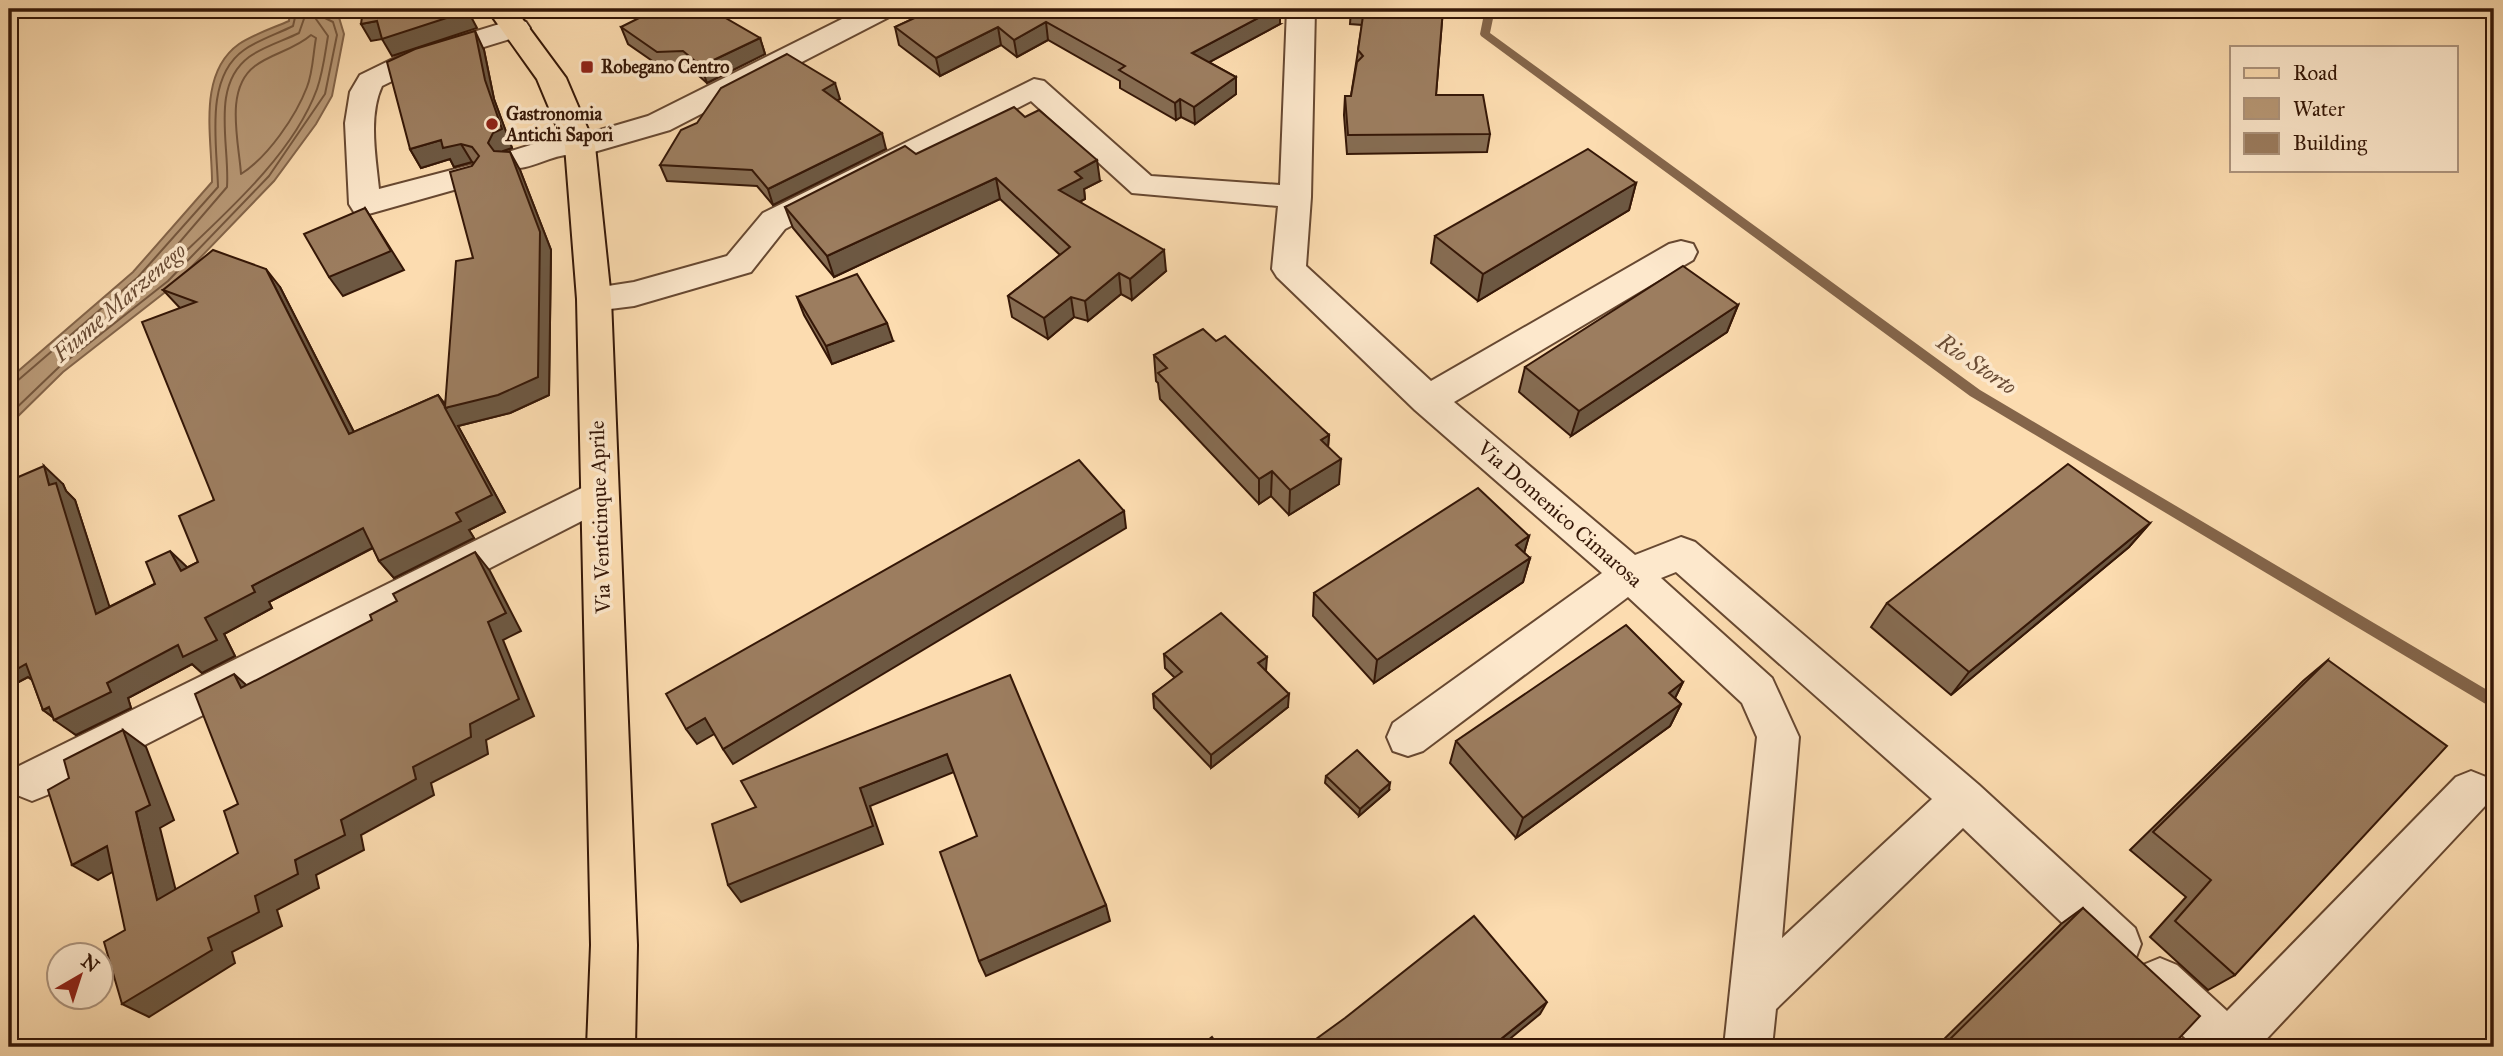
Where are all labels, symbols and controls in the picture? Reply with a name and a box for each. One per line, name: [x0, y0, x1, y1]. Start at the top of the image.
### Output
legend: [2230, 46, 2458, 172]
place label: Robegano Centro: [601, 56, 729, 79]
marker: Robegano Centro: [579, 59, 595, 75]
text: Road: [2293, 60, 2338, 86]
text: Water: [2293, 96, 2345, 122]
place label: Gastronomia Antichi Sapori: [505, 103, 614, 147]
marker: Gastronomia Antichi Sapori: [484, 116, 500, 132]
text: Building: [2293, 130, 2367, 156]
water label: Fiume Marzenego: [46, 236, 192, 368]
water label: Rio Storto: [1931, 327, 2022, 401]
street label: Via Venticinque Aprile: [584, 420, 616, 615]
street label: Via Domenico Cimarosa: [1471, 435, 1648, 593]
north arrow: [46, 940, 116, 1010]
text: N: [77, 949, 104, 977]

